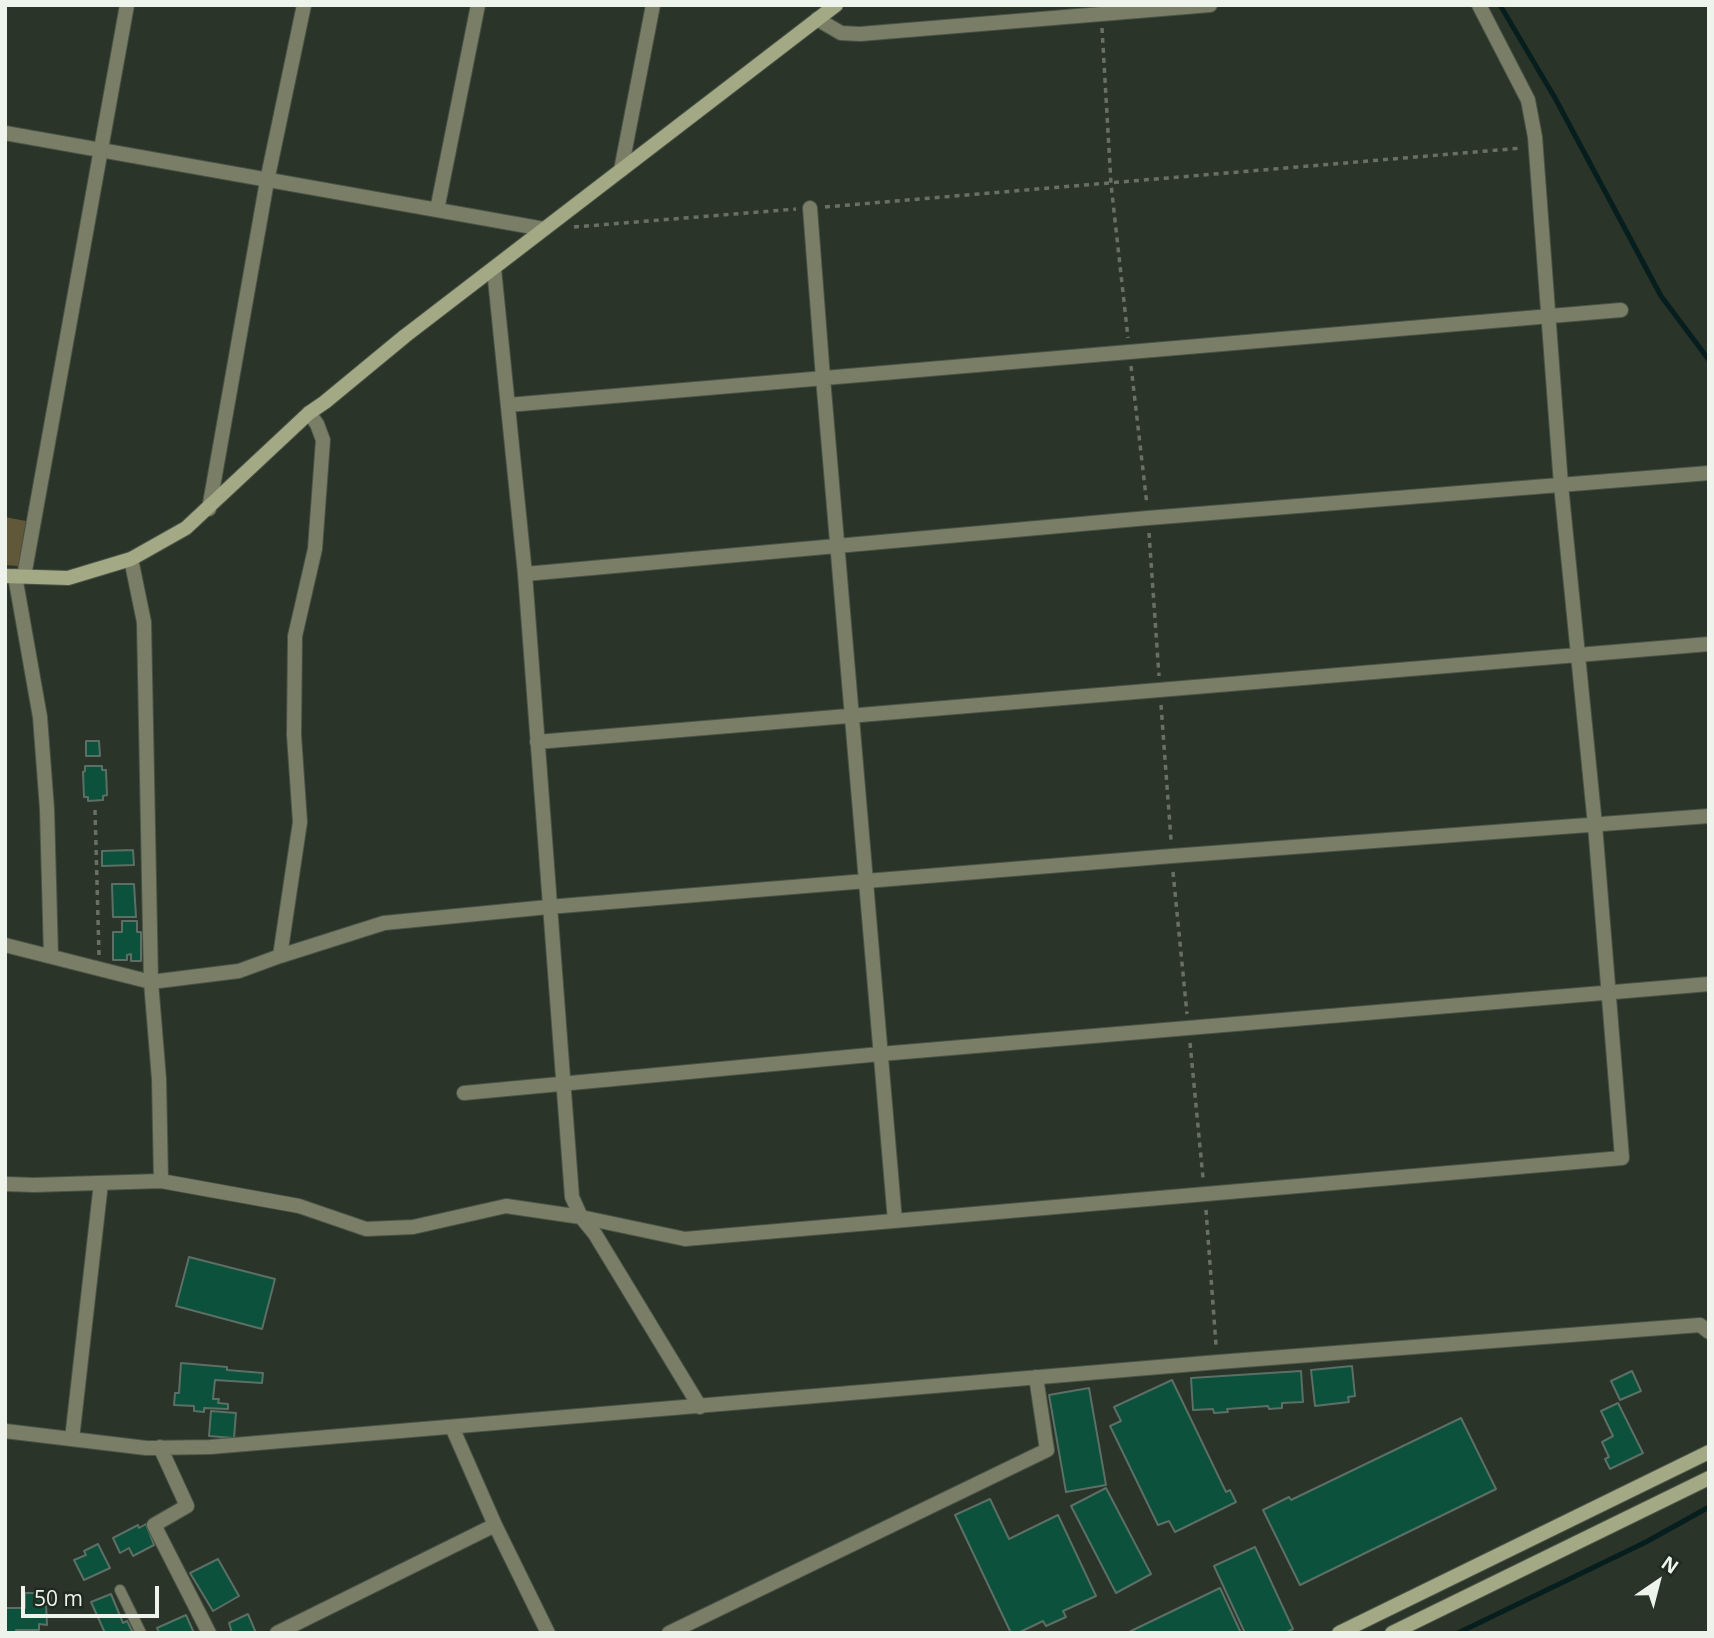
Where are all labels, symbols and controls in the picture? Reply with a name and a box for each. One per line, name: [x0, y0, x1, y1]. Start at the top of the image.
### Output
north arrow: [1623, 1547, 1693, 1617]
text: N: [1656, 1550, 1684, 1580]
scale bar: [24, 1572, 163, 1616]
text: 50 m: [34, 1584, 83, 1612]

